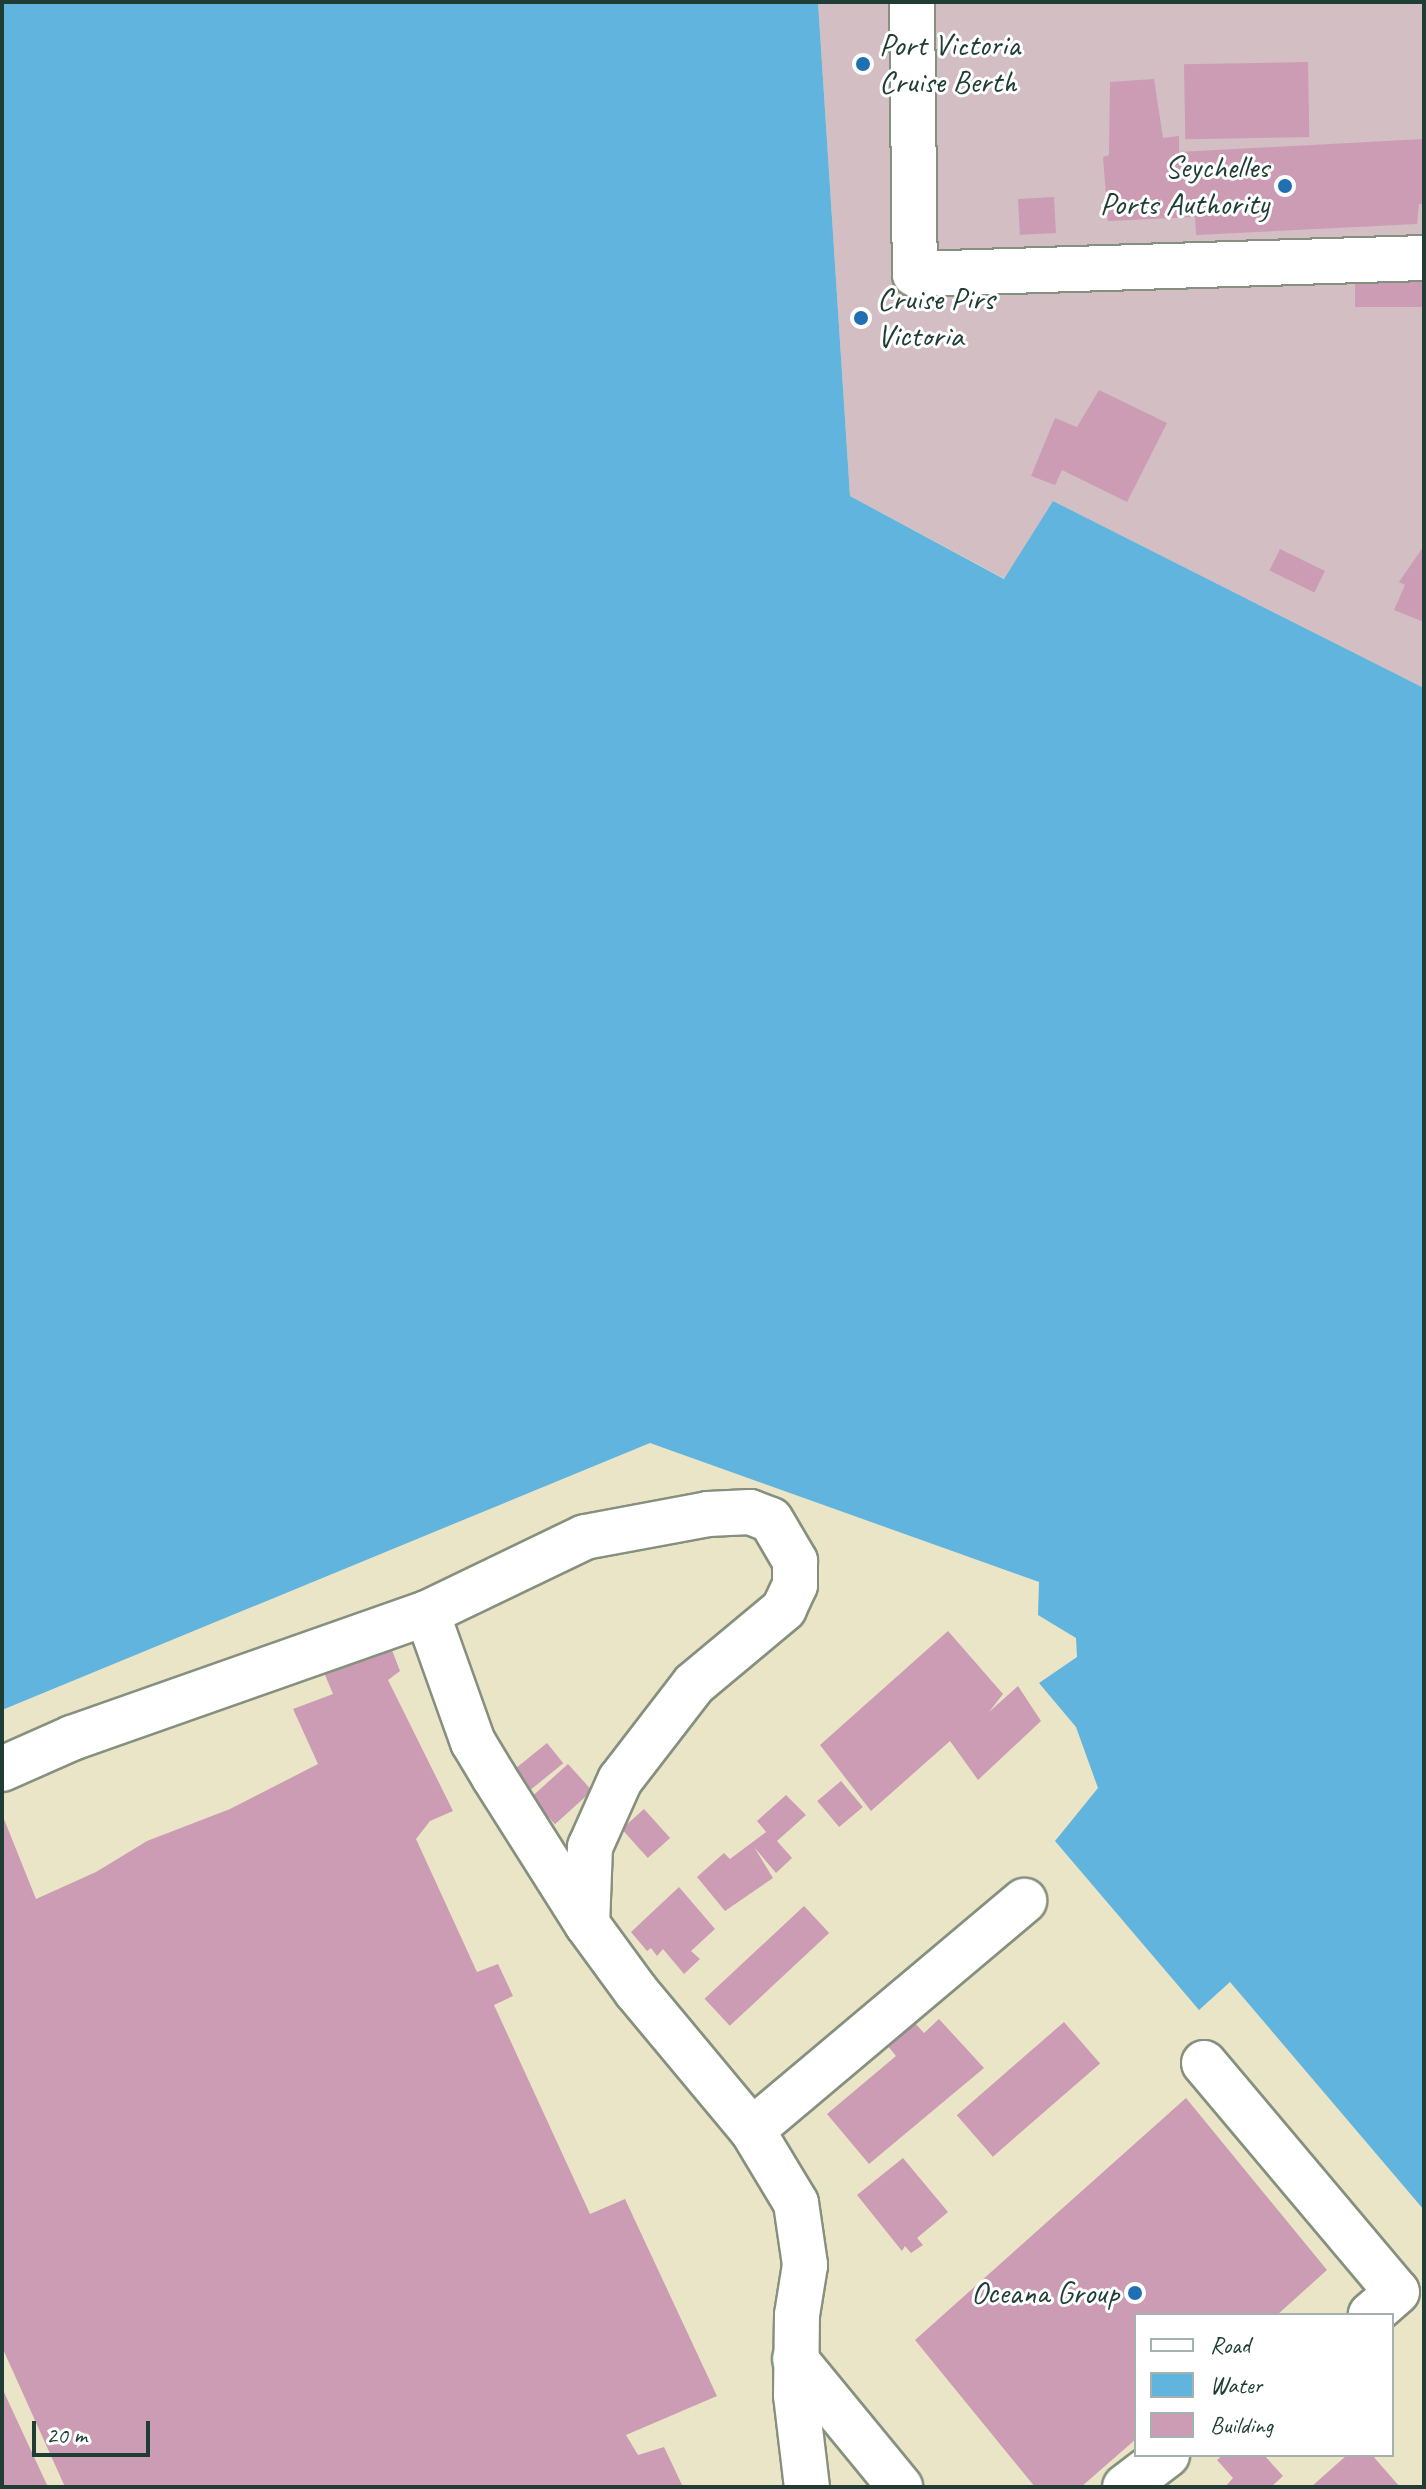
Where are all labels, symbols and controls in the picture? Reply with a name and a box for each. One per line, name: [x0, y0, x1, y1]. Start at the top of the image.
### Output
place label: Port Victoria Cruise Berth: [879, 27, 1020, 102]
marker: Port Victoria Cruise Berth: [854, 55, 872, 73]
place label: Seychelles Ports Authority: [1100, 149, 1269, 224]
marker: Seychelles Ports Authority: [1276, 177, 1294, 195]
place label: Cruise Pirs Victoria: [877, 281, 994, 356]
marker: Cruise Pirs Victoria: [852, 309, 870, 327]
place label: Oceana Group: [971, 2274, 1119, 2312]
marker: Oceana Group: [1126, 2284, 1144, 2302]
legend: [1134, 2313, 1394, 2457]
text: Road: [1210, 2330, 1250, 2360]
text: Water: [1210, 2370, 1262, 2400]
scale bar: [36, 2405, 154, 2455]
text: Building: [1210, 2410, 1273, 2440]
text: 20 m: [46, 2420, 87, 2450]

